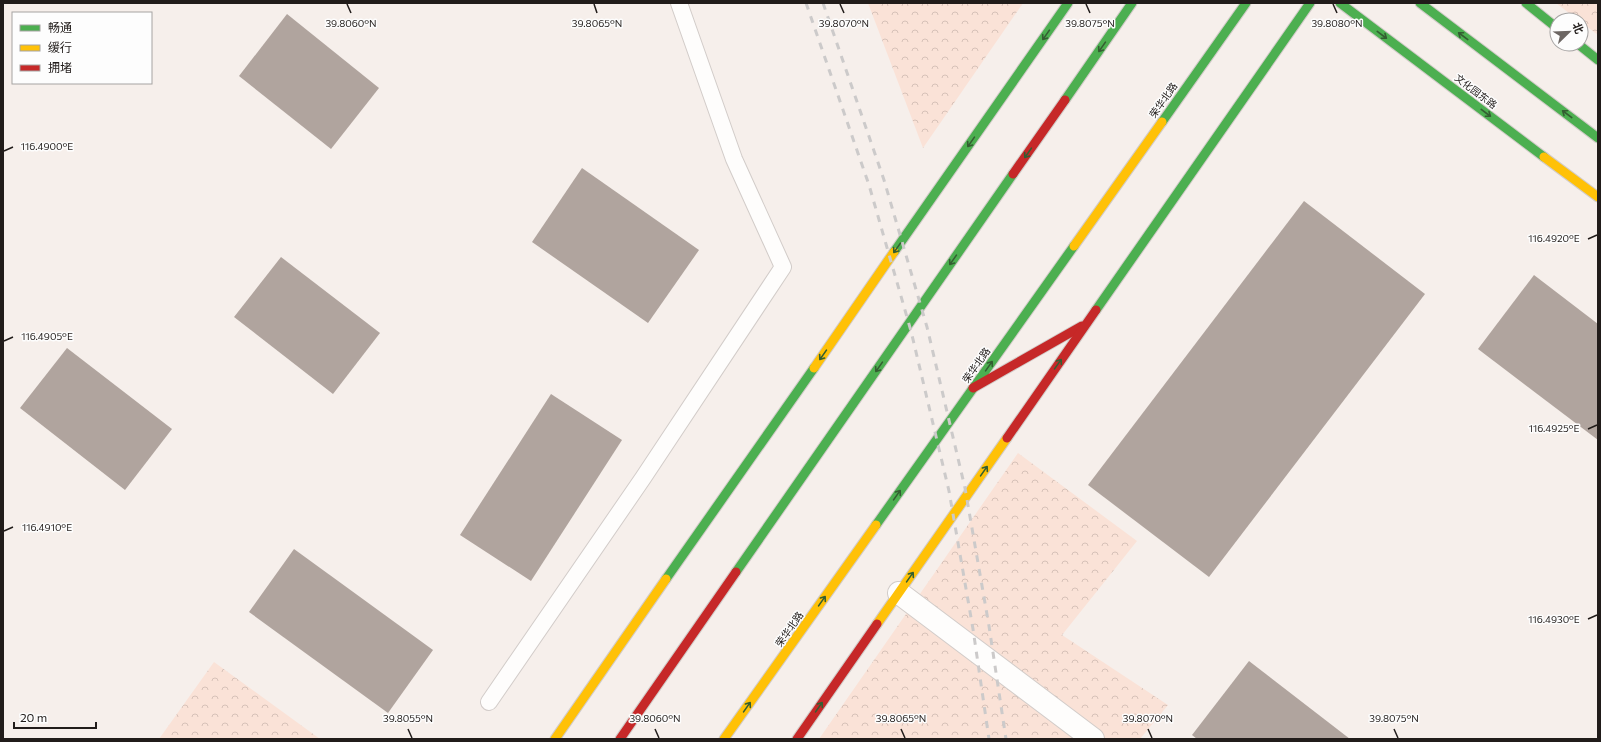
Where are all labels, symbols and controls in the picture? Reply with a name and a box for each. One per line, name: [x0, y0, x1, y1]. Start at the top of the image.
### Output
legend: [12, 12, 152, 84]
north arrow: [1549, 12, 1589, 52]
text: 39.8060°N: [325, 17, 377, 29]
text: 39.8065°N: [572, 17, 622, 29]
text: 39.8070°N: [819, 17, 869, 29]
text: 39.8075°N: [1065, 17, 1115, 29]
text: 39.8080°N: [1311, 17, 1363, 29]
text: 畅通: [48, 20, 72, 34]
text: 北: [1571, 20, 1587, 35]
one-way arrow: [1042, 29, 1050, 40]
one-way arrow: [1377, 31, 1388, 39]
one-way arrow: [1458, 32, 1469, 40]
text: 缓行: [48, 40, 72, 54]
one-way arrow: [1098, 41, 1106, 52]
text: 拥堵: [48, 60, 72, 74]
street label: 文化园东路: [1452, 71, 1500, 111]
street label: 荣华北路: [1147, 80, 1179, 120]
one-way arrow: [1481, 109, 1492, 117]
one-way arrow: [1561, 110, 1572, 119]
one-way arrow: [967, 136, 975, 147]
text: 116.4900°E: [21, 140, 73, 152]
one-way arrow: [1024, 147, 1032, 158]
text: 116.4920°E: [1528, 232, 1580, 244]
one-way arrow: [893, 243, 901, 254]
one-way arrow: [949, 254, 957, 265]
text: 116.4905°E: [21, 330, 73, 342]
street label: 荣华北路: [960, 345, 992, 385]
one-way arrow: [819, 349, 827, 360]
one-way arrow: [1054, 359, 1062, 370]
one-way arrow: [875, 361, 883, 372]
one-way arrow: [985, 361, 993, 372]
text: 116.4925°E: [1529, 422, 1579, 434]
one-way arrow: [980, 465, 988, 476]
one-way arrow: [893, 490, 901, 501]
text: 116.4910°E: [22, 521, 72, 533]
one-way arrow: [906, 572, 914, 583]
one-way arrow: [818, 596, 826, 607]
street label: 荣华北路: [773, 609, 805, 649]
text: 116.4930°E: [1528, 613, 1580, 625]
one-way arrow: [743, 702, 751, 713]
one-way arrow: [815, 702, 823, 713]
scale bar: [14, 704, 96, 730]
text: 20 m: [20, 710, 47, 724]
text: 39.8055°N: [383, 712, 433, 724]
text: 39.8060°N: [629, 712, 681, 724]
text: 39.8065°N: [876, 712, 926, 724]
text: 39.8070°N: [1123, 712, 1173, 724]
text: 39.8075°N: [1369, 712, 1419, 724]

